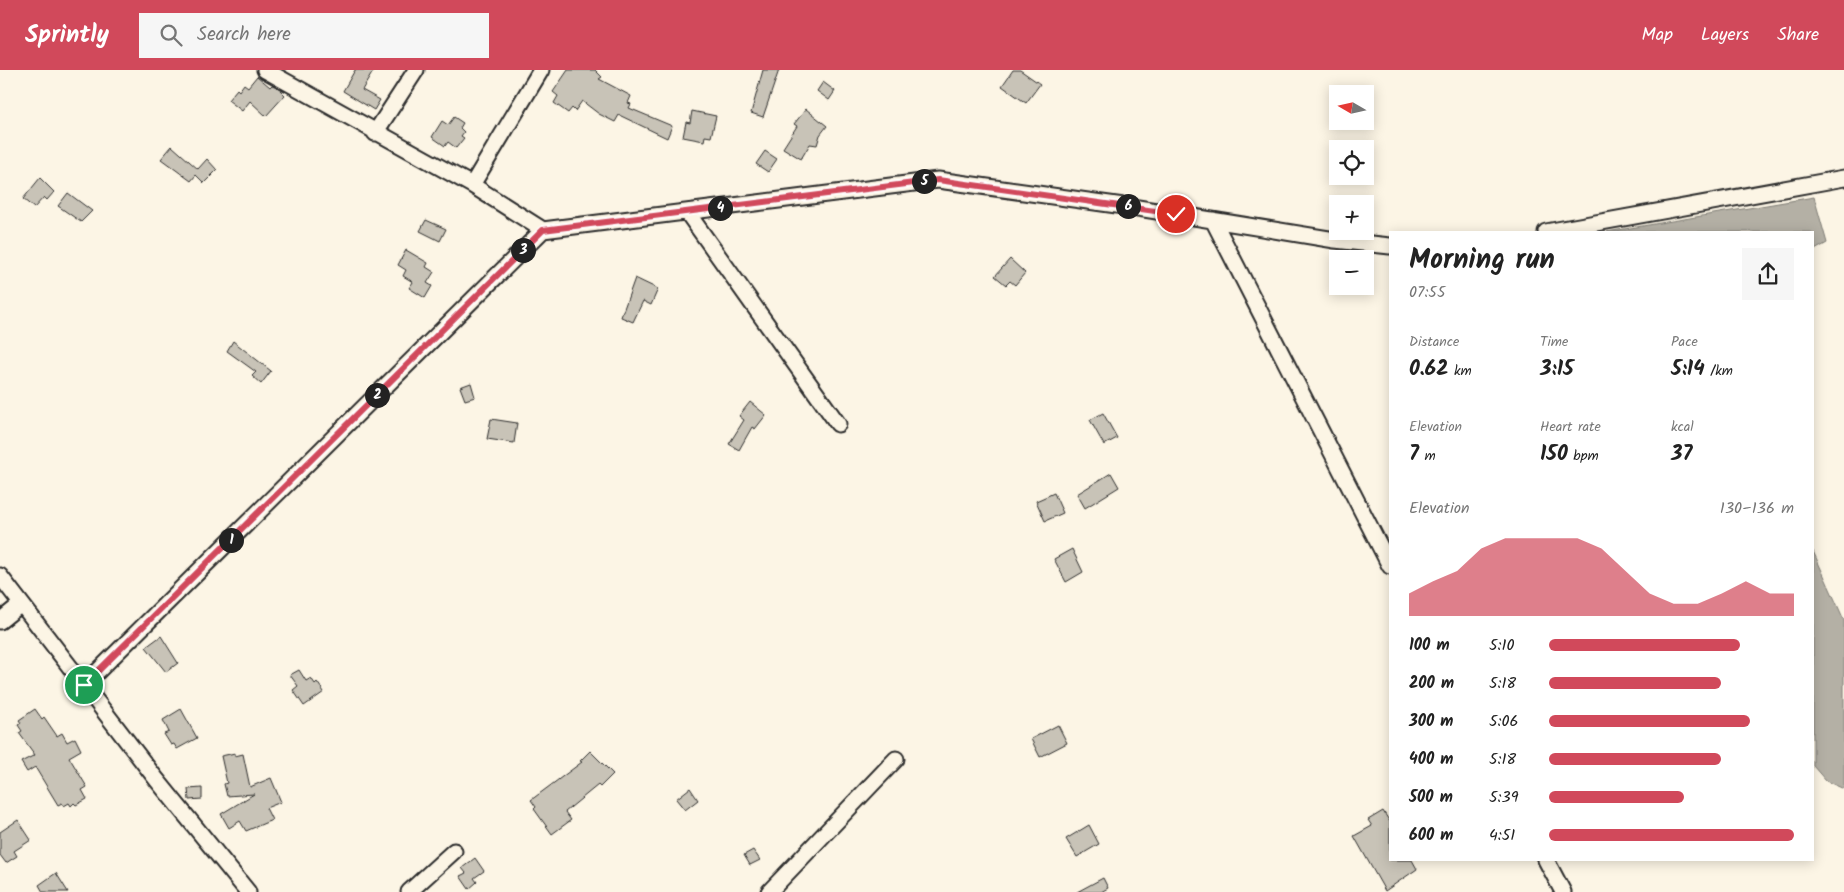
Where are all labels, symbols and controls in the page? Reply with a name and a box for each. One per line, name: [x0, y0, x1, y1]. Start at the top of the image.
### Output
search box: [139, 13, 489, 58]
text: Sprintly: [25, 16, 109, 55]
text: Search here: [197, 20, 291, 50]
icon: search: [157, 21, 185, 49]
text: Map: [1642, 21, 1673, 50]
text: Layers: [1701, 21, 1749, 50]
text: Share: [1777, 21, 1819, 50]
north arrow: [1329, 85, 1374, 130]
map controls: [1329, 85, 1374, 295]
button: locate: [1329, 140, 1374, 185]
pin: 5: [912, 168, 936, 194]
text: 5: [921, 170, 928, 192]
pin: [1155, 193, 1197, 235]
pin: 6: [1116, 194, 1140, 218]
text: 6: [1125, 195, 1132, 217]
button: +: [1329, 195, 1374, 240]
pin: 4: [708, 196, 732, 220]
text: 4: [717, 197, 724, 219]
icon: check: [1162, 200, 1190, 228]
pin: 3: [510, 238, 536, 262]
text: Morning run: [1409, 238, 1555, 283]
text: 3: [520, 239, 527, 261]
button: share: [1742, 248, 1794, 300]
button: −: [1329, 250, 1374, 295]
text: 07:55: [1409, 280, 1446, 305]
text: Distance: [1409, 331, 1459, 353]
text: Time: [1540, 331, 1568, 353]
text: Pace: [1671, 331, 1698, 353]
text: 0.62: [1409, 353, 1448, 386]
text: 3:15: [1540, 353, 1574, 386]
text: 5:14: [1671, 353, 1705, 386]
text: km: [1448, 360, 1472, 382]
text: /km: [1705, 360, 1733, 382]
pin: 2: [364, 382, 390, 408]
text: 2: [373, 384, 382, 406]
text: Elevation: [1409, 416, 1462, 438]
text: Heart rate: [1540, 416, 1601, 438]
text: kcal: [1671, 416, 1694, 438]
text: 7: [1409, 438, 1419, 471]
text: 150: [1540, 438, 1568, 471]
text: 37: [1671, 438, 1692, 471]
text: m: [1419, 445, 1436, 467]
text: bpm: [1568, 445, 1599, 467]
text: Elevation: [1409, 496, 1470, 521]
text: 130–136 m: [1720, 496, 1794, 521]
pin: 1: [218, 528, 244, 552]
text: 1: [229, 529, 234, 551]
text: 100 m: [1409, 633, 1450, 658]
text: 5:10: [1489, 633, 1515, 658]
pin: [63, 664, 105, 706]
icon: arrive: [70, 671, 98, 699]
text: 200 m: [1409, 671, 1454, 696]
text: 5:18: [1489, 671, 1516, 696]
text: 300 m: [1409, 709, 1453, 734]
text: 5:06: [1489, 709, 1518, 734]
text: 400 m: [1409, 747, 1453, 772]
text: 5:18: [1489, 747, 1516, 772]
text: 500 m: [1409, 785, 1453, 810]
text: 5:39: [1489, 785, 1518, 810]
text: 600 m: [1409, 823, 1453, 848]
text: 4:51: [1489, 823, 1515, 848]

